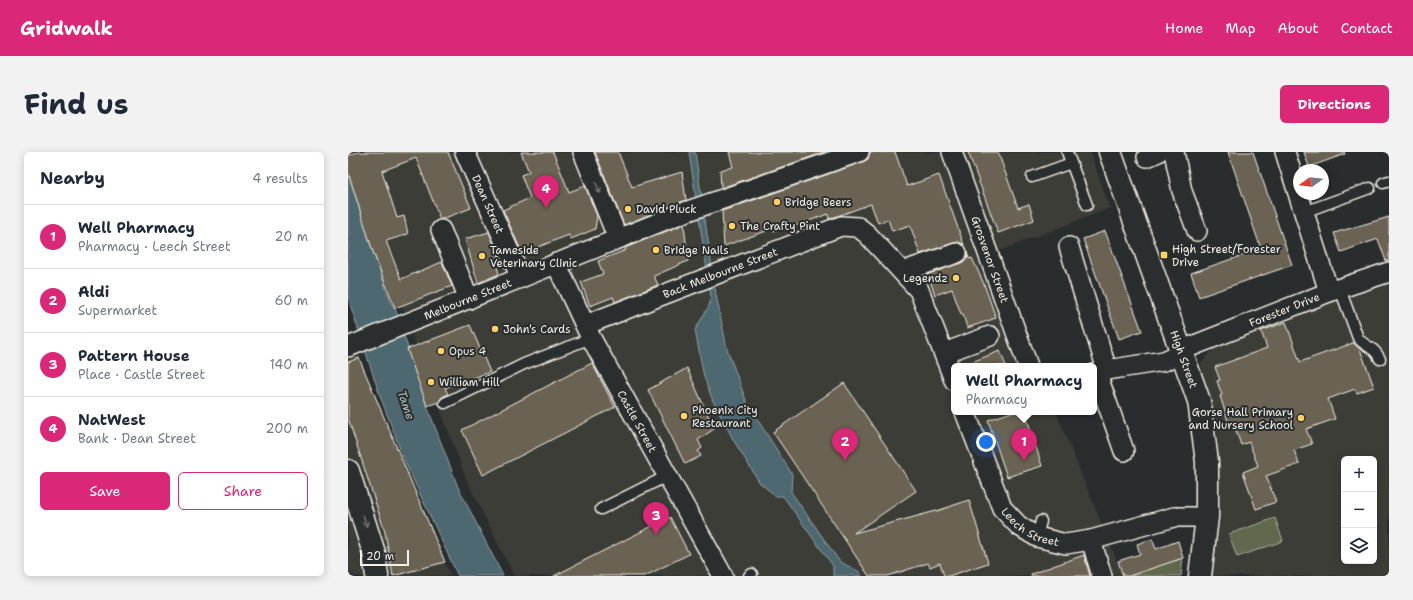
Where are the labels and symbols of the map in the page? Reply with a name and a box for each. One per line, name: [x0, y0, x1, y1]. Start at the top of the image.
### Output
north arrow: [1293, 164, 1329, 200]
street label: Dean Street: [469, 172, 508, 236]
pin: 4: [533, 175, 559, 208]
one-way arrow: [594, 182, 602, 194]
place label: Bridge Beers: [785, 195, 851, 210]
marker: Bridge Beers: [772, 197, 782, 207]
place label: David Pluck: [636, 202, 696, 217]
marker: David Pluck: [623, 204, 633, 214]
street label: Grosvenor Street: [968, 214, 1013, 305]
place label: The Crafty Pint: [740, 219, 820, 234]
marker: The Crafty Pint: [727, 221, 737, 231]
place label: High Street/Forester Drive: [1172, 242, 1281, 270]
place label: Tameside Veterinary Clinic: [490, 243, 578, 271]
place label: Bridge Nails: [664, 243, 729, 258]
street label: Back Melbourne Street: [661, 244, 780, 302]
marker: Bridge Nails: [651, 245, 661, 255]
marker: High Street/Forester Drive: [1159, 250, 1169, 260]
marker: Tameside Veterinary Clinic: [477, 251, 487, 261]
place label: Legendz: [903, 271, 948, 286]
marker: Legendz: [951, 273, 961, 283]
street label: Melbourne Street: [422, 275, 514, 323]
street label: Forester Drive: [1247, 289, 1322, 330]
place label: John's Cards: [503, 322, 571, 337]
marker: John's Cards: [490, 324, 500, 334]
street label: High Street: [1167, 328, 1201, 390]
place label: Opus 4: [449, 344, 487, 359]
marker: Opus 4: [436, 346, 446, 356]
place label: William Hill: [439, 375, 500, 390]
marker: William Hill: [426, 377, 436, 387]
street label: Castle Street: [614, 387, 661, 455]
water label: Tame: [393, 388, 419, 422]
place label: Phoenix City Restaurant: [692, 403, 758, 431]
place label: Gorse Hall Primary and Nursery School: [1189, 405, 1294, 433]
marker: Phoenix City Restaurant: [679, 411, 689, 421]
marker: Gorse Hall Primary and Nursery School: [1296, 413, 1306, 423]
pin: 2: [832, 428, 858, 461]
pin: 1: [1011, 428, 1037, 461]
your location: [976, 432, 996, 452]
pin: 3: [643, 502, 669, 535]
street label: Leech Street: [998, 504, 1061, 550]
one-way arrow: [362, 515, 369, 528]
scale bar: [360, 548, 409, 567]

